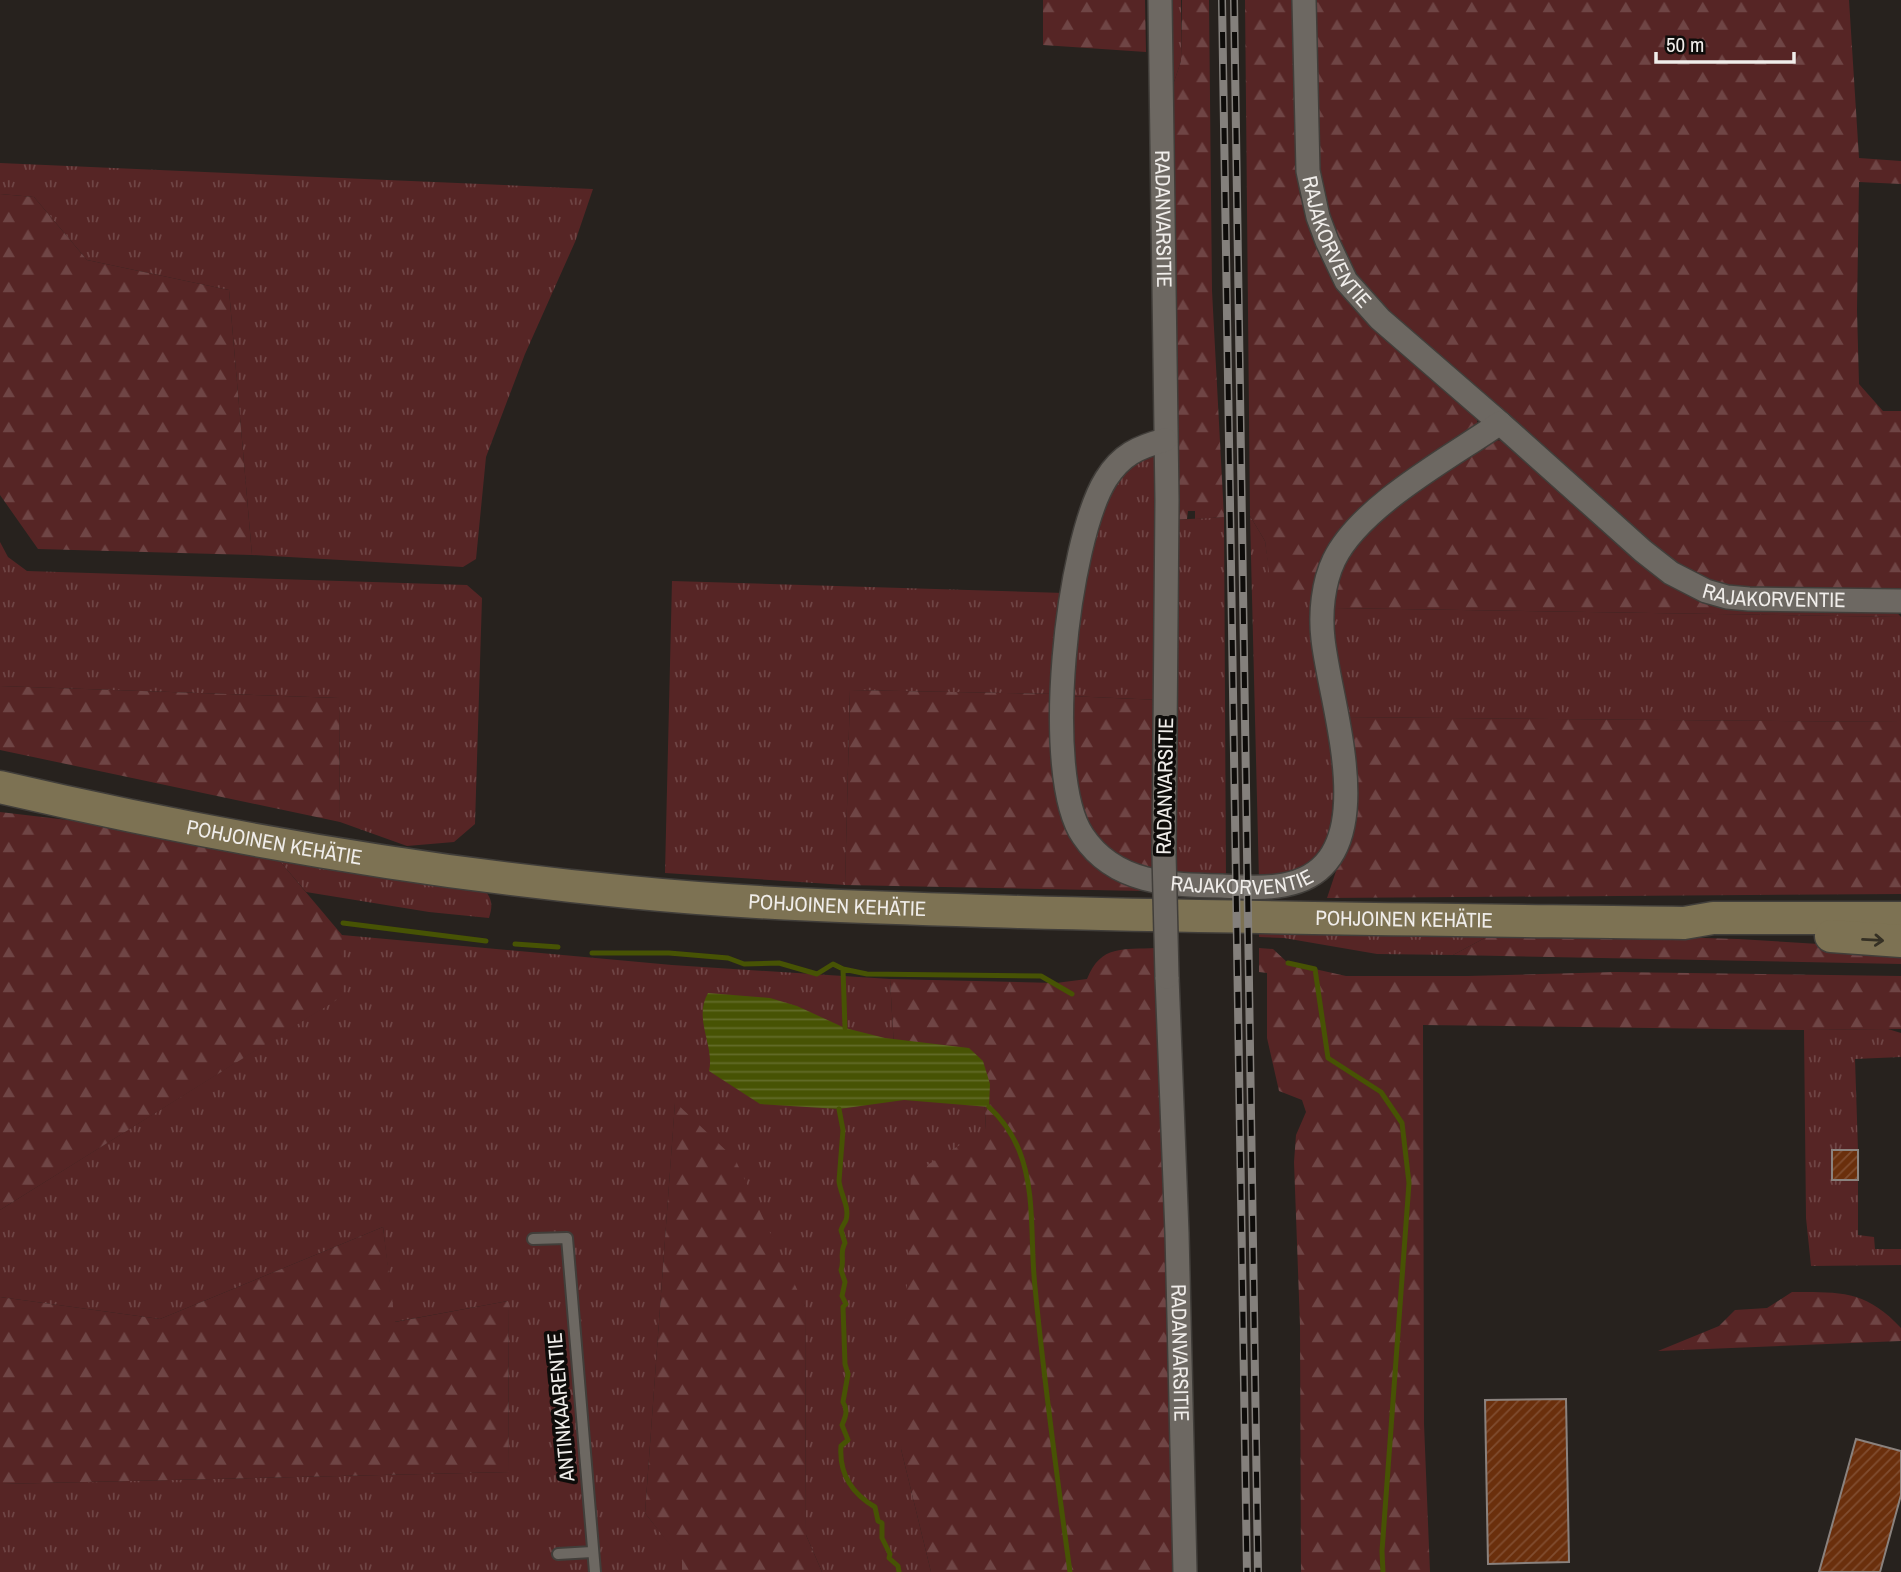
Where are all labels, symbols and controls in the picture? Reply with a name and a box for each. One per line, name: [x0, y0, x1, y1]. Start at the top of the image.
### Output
scale bar: [1656, 21, 1794, 65]
text: 50 m: [1666, 30, 1704, 59]
street label: RADANVARSITIE: [1148, 150, 1179, 288]
street label: RAJAKORVENTIE: [1295, 173, 1378, 314]
street label: RAJAKORVENTIE: [1699, 576, 1846, 614]
street label: RADANVARSITIE: [1149, 717, 1180, 855]
street label: POHJOINEN KEHÄTIE: [184, 812, 364, 872]
street label: RAJAKORVENTIE: [1169, 862, 1318, 901]
street label: POHJOINEN KEHÄTIE: [748, 886, 927, 923]
street label: POHJOINEN KEHÄTIE: [1315, 903, 1493, 935]
one-way arrow: [1862, 933, 1885, 946]
street label: RADANVARSITIE: [1164, 1284, 1196, 1422]
street label: ANTINKAARENTIE: [540, 1331, 582, 1484]

